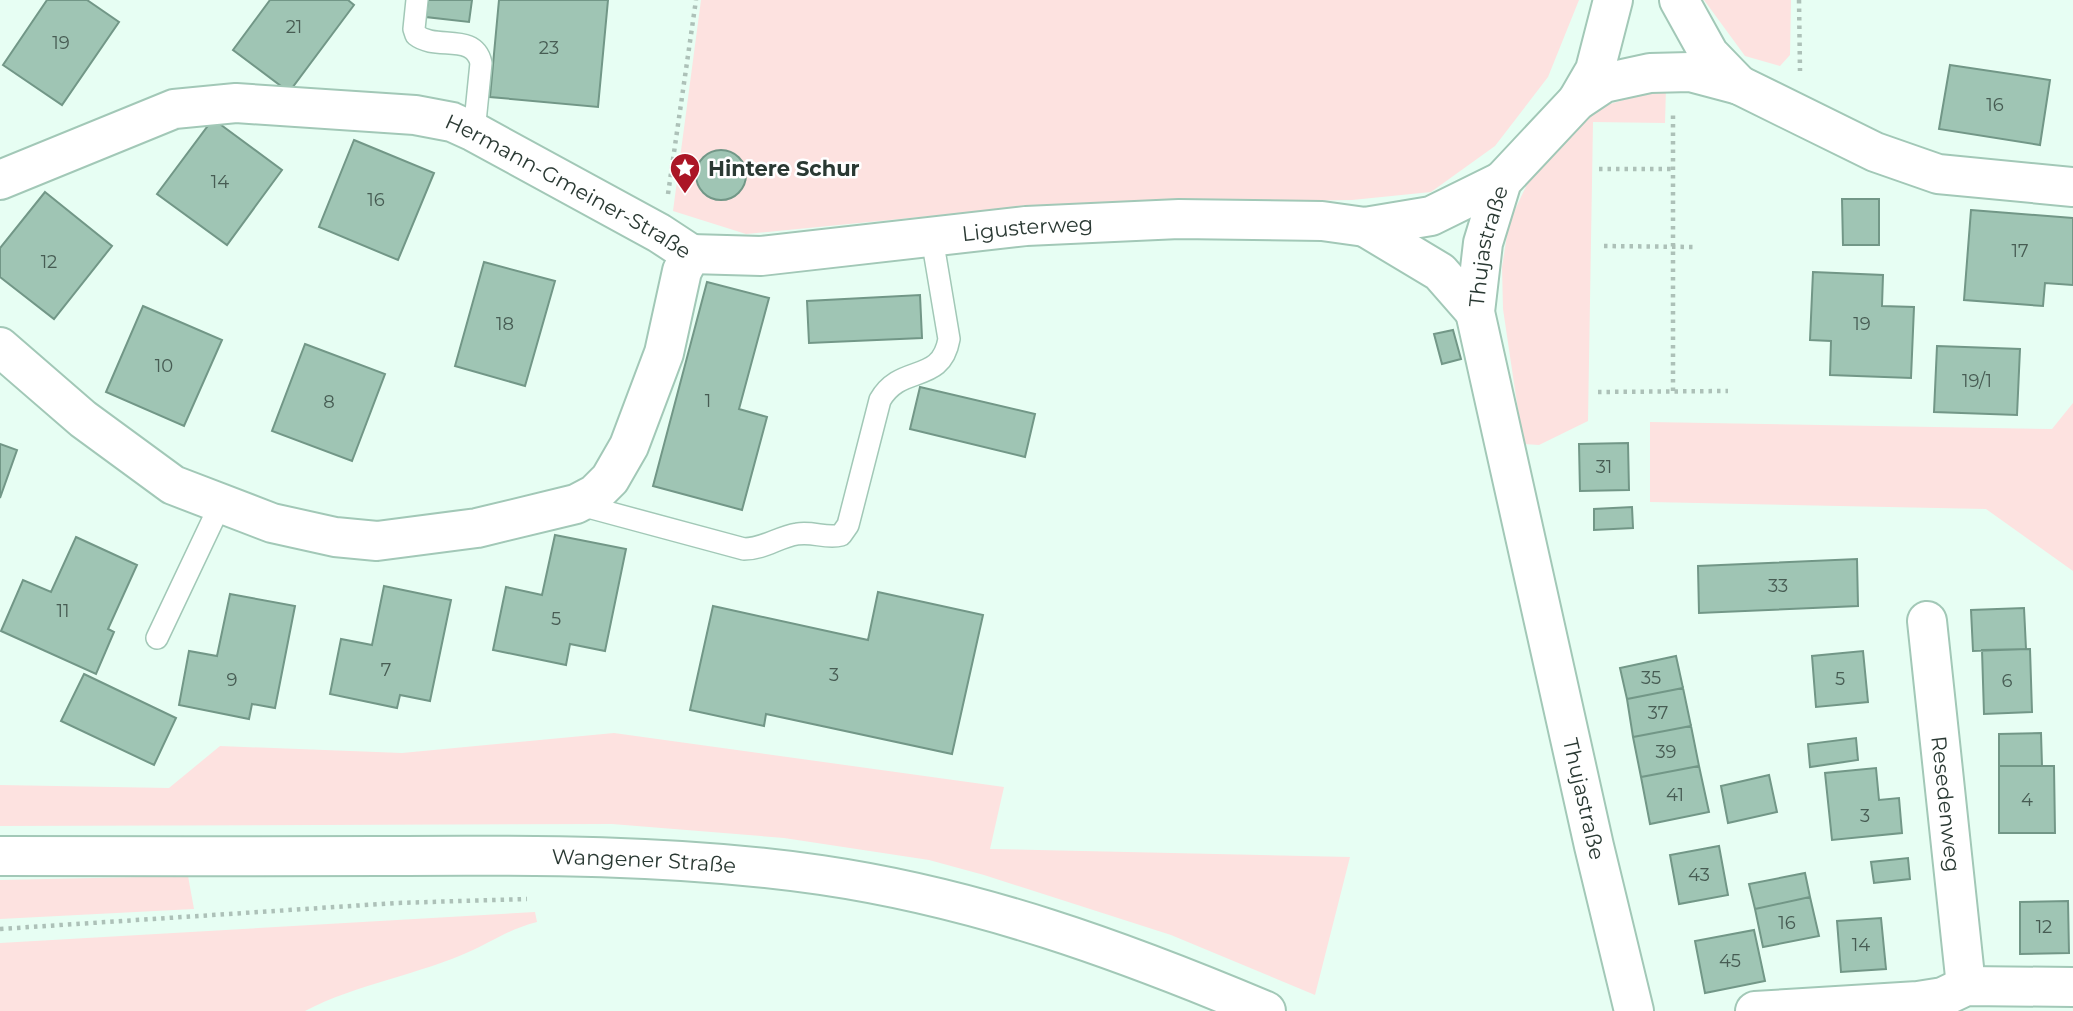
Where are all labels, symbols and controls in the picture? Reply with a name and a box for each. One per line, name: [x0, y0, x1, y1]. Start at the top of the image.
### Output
house number: 21: [286, 16, 302, 38]
house number: 19: [52, 32, 70, 54]
house number: 23: [539, 37, 559, 59]
house number: 16: [1986, 94, 2004, 116]
street label: Hermann-Gmeiner-Straße: [442, 108, 696, 263]
place icon: Hintere Schur: [668, 151, 702, 195]
place label: Hintere Schur: [708, 156, 860, 181]
house number: 14: [211, 171, 229, 193]
street label: Thujastraße: [1463, 182, 1512, 308]
house number: 16: [367, 189, 385, 211]
street label: Ligusterweg: [960, 210, 1094, 246]
house number: 17: [2011, 240, 2029, 262]
house number: 12: [41, 251, 57, 273]
house number: 18: [496, 313, 514, 335]
house number: 19: [1853, 313, 1871, 335]
house number: 10: [155, 355, 173, 377]
house number: 19/1: [1962, 370, 1992, 392]
house number: 1: [705, 390, 711, 412]
house number: 8: [323, 391, 335, 413]
house number: 31: [1596, 456, 1612, 478]
house number: 33: [1768, 575, 1788, 597]
house number: 11: [57, 600, 70, 622]
house number: 5: [551, 608, 561, 630]
house number: 7: [381, 659, 391, 681]
house number: 3: [829, 664, 839, 686]
house number: 35: [1641, 667, 1661, 689]
house number: 5: [1835, 668, 1845, 690]
house number: 9: [227, 669, 238, 691]
house number: 6: [2002, 670, 2013, 692]
house number: 37: [1648, 702, 1668, 724]
street label: Resedenweg: [1927, 735, 1966, 873]
street label: Thujastraße: [1558, 736, 1610, 862]
house number: 39: [1655, 741, 1677, 763]
house number: 41: [1666, 784, 1684, 806]
house number: 4: [2021, 789, 2033, 811]
house number: 3: [1860, 805, 1870, 827]
street label: Wangener Straße: [551, 844, 737, 878]
house number: 43: [1688, 864, 1710, 886]
house number: 16: [1778, 912, 1796, 934]
house number: 12: [2036, 916, 2052, 938]
house number: 14: [1852, 934, 1870, 956]
house number: 45: [1719, 950, 1741, 972]

